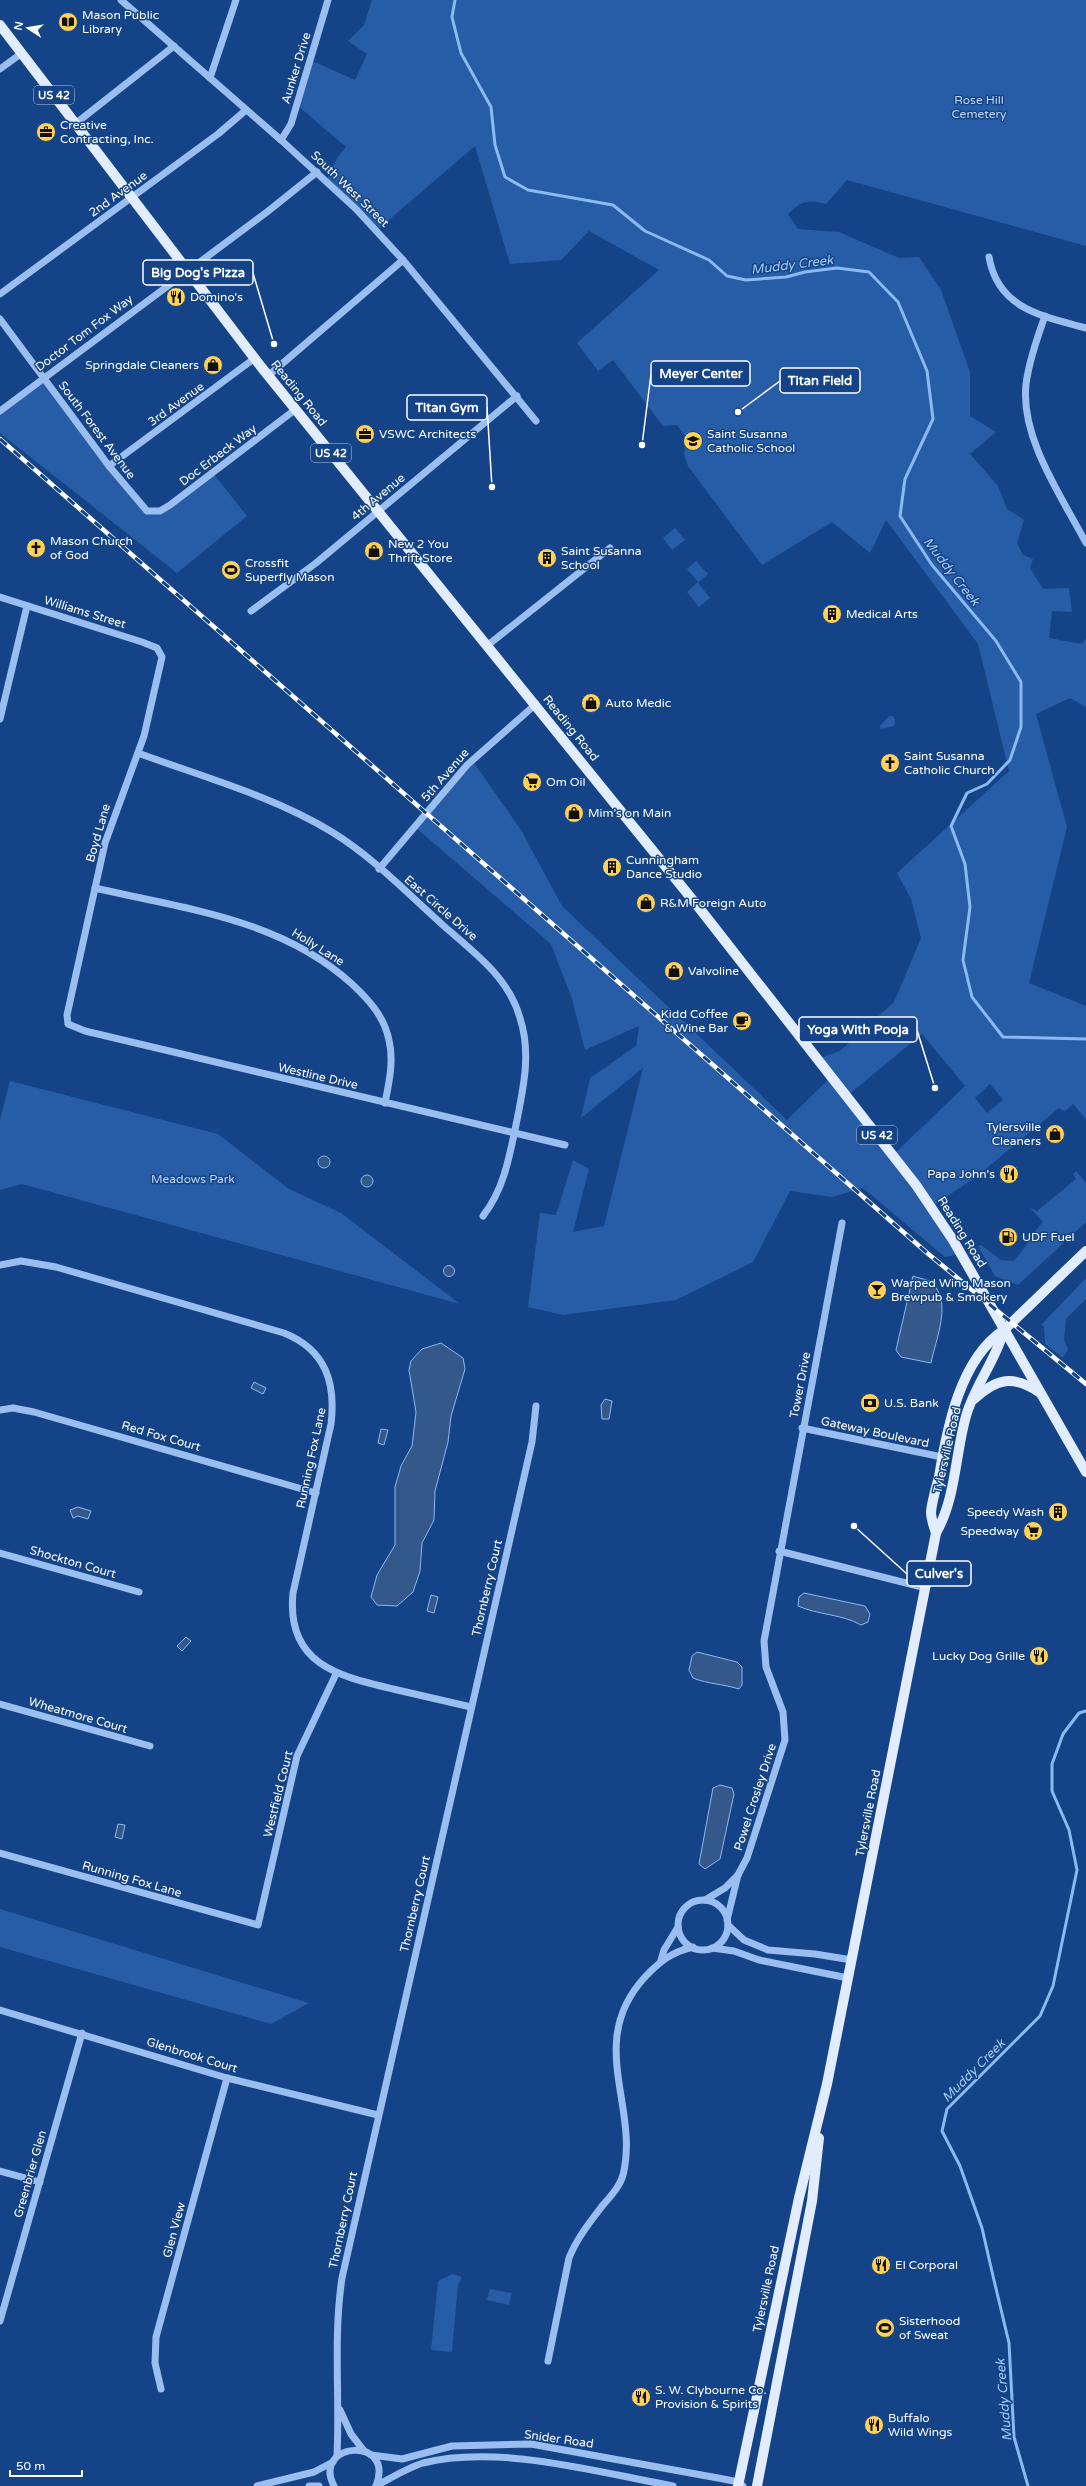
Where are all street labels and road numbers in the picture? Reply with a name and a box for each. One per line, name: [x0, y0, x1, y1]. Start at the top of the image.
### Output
street label: Aunker Drive: [279, 30, 314, 105]
road number: US 42: [34, 86, 74, 104]
street label: South West Street: [308, 148, 392, 230]
street label: 2nd Avenue: [86, 168, 150, 220]
street label: Doctor Tom Fox Way: [33, 291, 136, 374]
street label: Reading Road: [268, 357, 330, 429]
street label: South Forest Avenue: [56, 378, 138, 482]
street label: 3rd Avenue: [145, 379, 207, 429]
street label: Doc Erbeck Way: [177, 421, 260, 489]
road number: US 42: [311, 444, 351, 462]
street label: 4th Avenue: [348, 470, 408, 523]
street label: Williams Street: [42, 593, 128, 631]
street label: Reading Road: [540, 692, 602, 764]
street label: 5th Avenue: [418, 746, 472, 804]
street label: Boyd Lane: [83, 802, 113, 864]
street label: East Circle Drive: [402, 872, 481, 944]
street label: Holly Lane: [289, 925, 347, 969]
street label: Westline Drive: [277, 1060, 359, 1092]
road number: US 42: [857, 1126, 897, 1144]
street label: Reading Road: [935, 1194, 989, 1270]
street label: Tower Drive: [787, 1350, 813, 1419]
street label: Tylersville Road: [930, 1405, 964, 1495]
street label: Running Fox Lane: [293, 1406, 329, 1510]
street label: Gateway Boulevard: [820, 1414, 930, 1450]
street label: Red Fox Court: [120, 1418, 203, 1454]
street label: Thornberry Court: [469, 1538, 505, 1638]
street label: Shockton Court: [28, 1543, 118, 1581]
street label: Wheatmore Court: [27, 1694, 129, 1736]
street label: Powel Crosley Drive: [731, 1741, 779, 1852]
street label: Westfield Court: [260, 1749, 296, 1839]
street label: Tylersville Road: [853, 1768, 883, 1858]
street label: Thornberry Court: [397, 1854, 433, 1954]
street label: Running Fox Lane: [81, 1858, 184, 1900]
street label: Glenbrook Court: [145, 2035, 240, 2076]
street label: Greenbrier Glen: [11, 2129, 49, 2219]
street label: Thornberry Court: [326, 2170, 360, 2270]
street label: Glen View: [160, 2200, 188, 2259]
street label: Tylersville Road: [750, 2244, 782, 2334]
street label: Snider Road: [523, 2427, 595, 2451]

